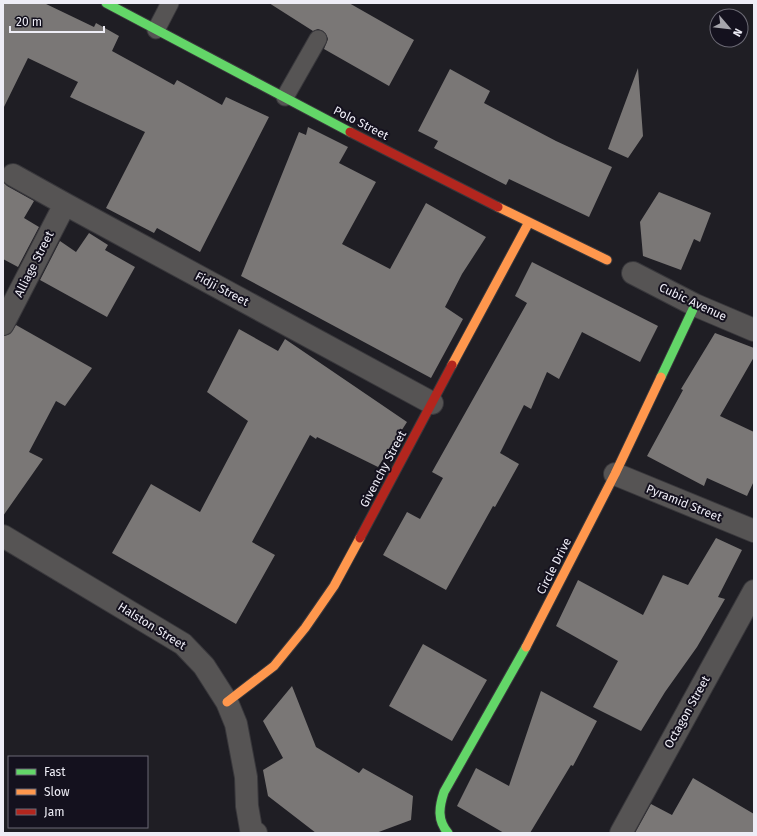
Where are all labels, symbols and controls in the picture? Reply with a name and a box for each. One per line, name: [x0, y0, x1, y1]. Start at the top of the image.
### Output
scale bar: [10, 8, 104, 34]
north arrow: [709, 8, 749, 48]
text: 20 m: [16, 15, 42, 29]
text: N: [730, 26, 745, 39]
street label: Polo Street: [331, 103, 391, 143]
street label: Alliage Street: [11, 228, 57, 299]
street label: Fidji Street: [193, 269, 252, 309]
street label: Cubic Avenue: [657, 280, 729, 324]
street label: Givenchy Street: [357, 428, 409, 510]
street label: Pyramid Street: [644, 481, 724, 525]
street label: Circle Drive: [534, 535, 574, 597]
street label: Halston Street: [115, 599, 189, 653]
street label: Octagon Street: [661, 673, 713, 751]
legend: [8, 756, 148, 828]
text: Fast: [44, 765, 66, 779]
text: Slow: [44, 785, 70, 799]
text: Jam: [44, 805, 64, 819]

